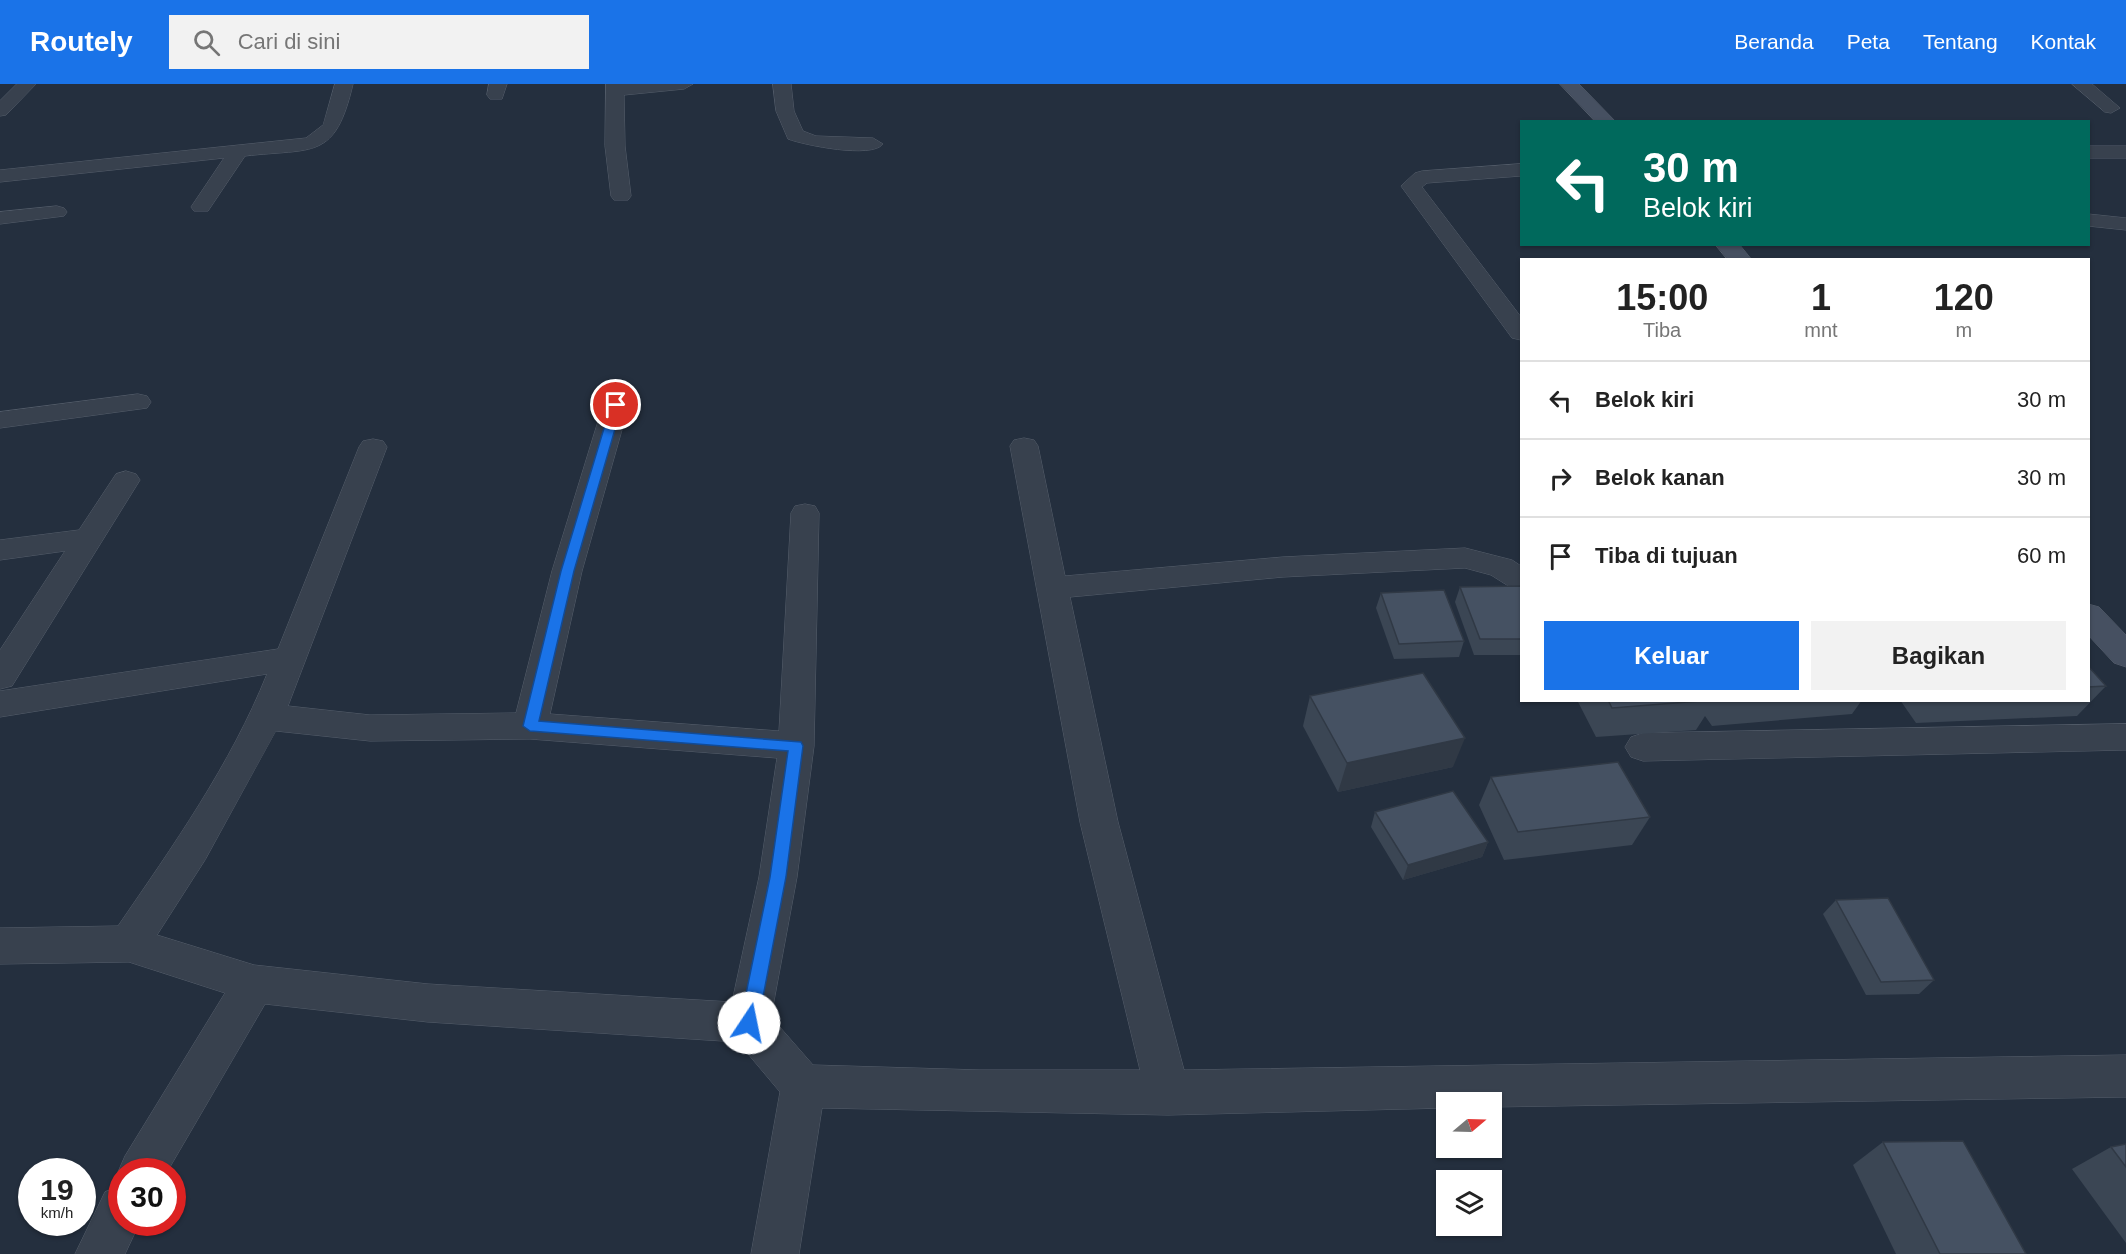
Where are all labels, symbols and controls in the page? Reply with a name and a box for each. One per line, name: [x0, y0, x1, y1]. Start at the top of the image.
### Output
search box: [169, 15, 589, 69]
text: Routely: [30, 26, 133, 57]
icon: search: [190, 26, 223, 59]
text: Cari di sini: [238, 29, 340, 54]
text: Beranda: [1734, 30, 1814, 53]
text: Peta: [1847, 30, 1890, 53]
text: Tentang: [1923, 30, 1998, 53]
text: Kontak: [2031, 30, 2096, 53]
icon: left: [1544, 144, 1622, 222]
text: 30 m: [1643, 144, 1739, 191]
text: Belok kiri: [1643, 193, 1753, 223]
text: 15:00: [1616, 277, 1708, 318]
text: 1: [1811, 277, 1831, 318]
text: 120: [1934, 277, 1994, 318]
text: Tiba: [1643, 319, 1681, 341]
text: mnt: [1804, 319, 1838, 341]
text: m: [1956, 319, 1972, 341]
pin: [590, 379, 641, 430]
icon: left: [1544, 384, 1577, 417]
text: Belok kiri: [1595, 387, 1694, 412]
text: 30 m: [2017, 387, 2066, 412]
icon: arrive: [599, 388, 632, 421]
icon: right: [1544, 462, 1577, 495]
text: Belok kanan: [1595, 465, 1725, 490]
text: 30 m: [2017, 465, 2066, 490]
icon: arrive: [1544, 540, 1577, 573]
text: Tiba di tujuan: [1595, 543, 1738, 568]
text: 60 m: [2017, 543, 2066, 568]
button: Keluar: [1544, 621, 1799, 690]
button: Bagikan: [1811, 621, 2066, 690]
position arrow: [717, 991, 781, 1055]
north arrow: [1436, 1092, 1502, 1158]
map controls: [1436, 1092, 1502, 1236]
speed limit sign: 30: [108, 1158, 186, 1236]
button: layers: [1436, 1170, 1502, 1236]
text: 19: [40, 1173, 74, 1206]
text: km/h: [41, 1204, 73, 1221]

